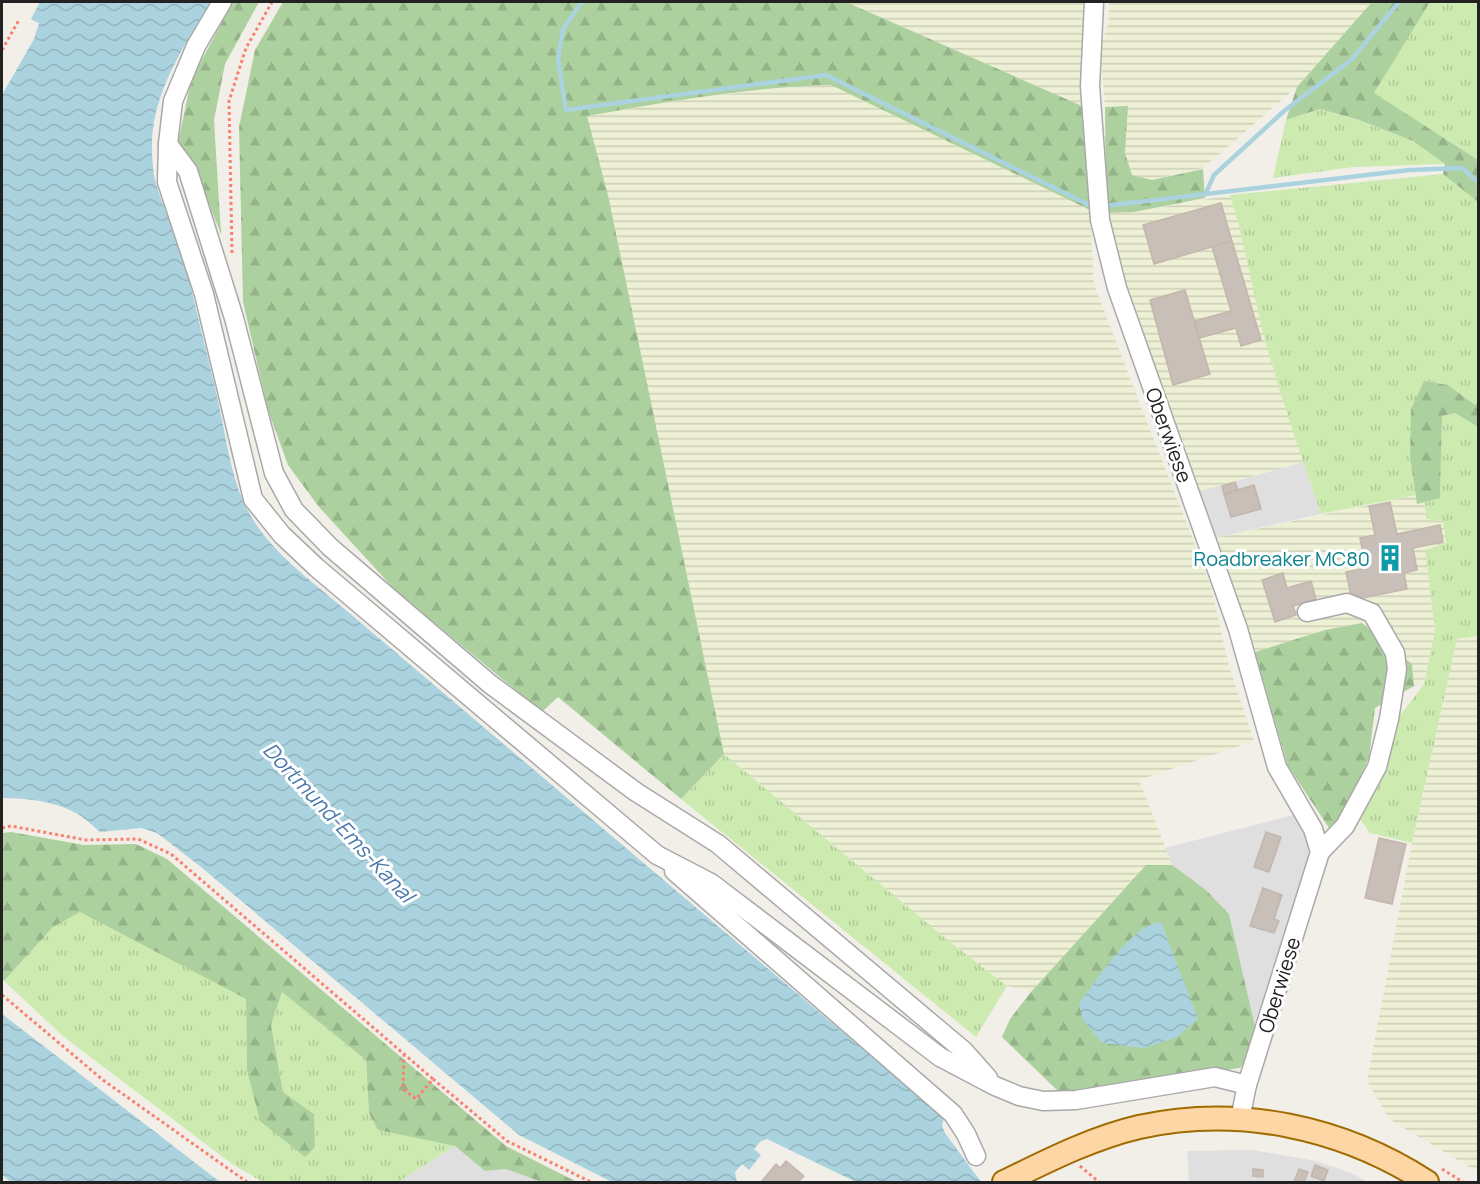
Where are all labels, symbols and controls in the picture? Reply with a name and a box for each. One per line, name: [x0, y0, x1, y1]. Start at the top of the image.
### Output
street label: Oberwiese: [1139, 384, 1199, 486]
building icon: Roadbreaker MC80: [1375, 543, 1405, 573]
place label: Roadbreaker MC80: [1194, 545, 1370, 572]
water label: Dortmund-Ems-Kanal: [257, 736, 423, 910]
street label: Oberwiese: [1252, 934, 1306, 1036]

